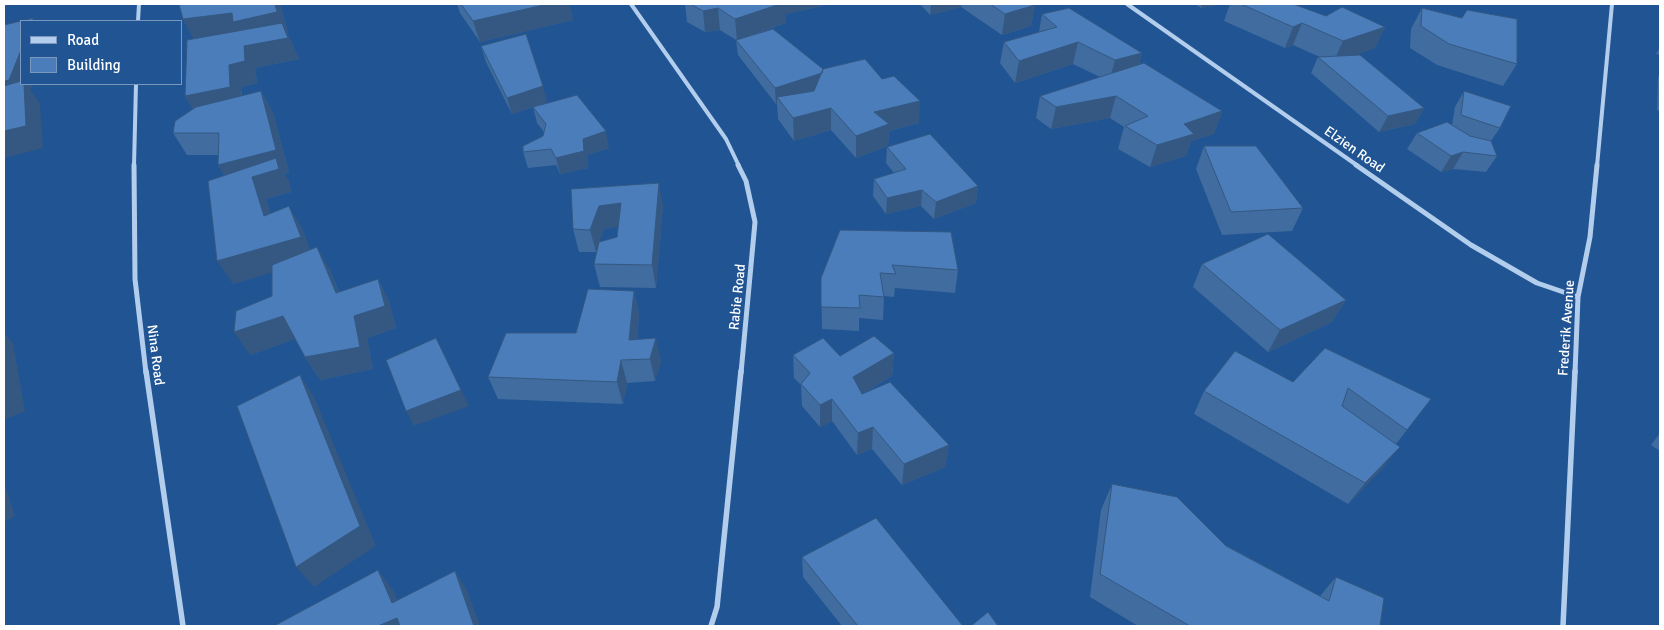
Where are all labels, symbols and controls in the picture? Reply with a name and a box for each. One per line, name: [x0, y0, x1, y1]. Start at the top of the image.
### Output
legend: [20, 20, 182, 85]
text: Road: [67, 31, 99, 49]
text: Building: [67, 56, 121, 74]
street label: Elzien Road: [1321, 123, 1387, 177]
street label: Rabie Road: [726, 263, 750, 331]
street label: Frederik Avenue: [1555, 279, 1579, 377]
street label: Nina Road: [143, 324, 167, 386]

